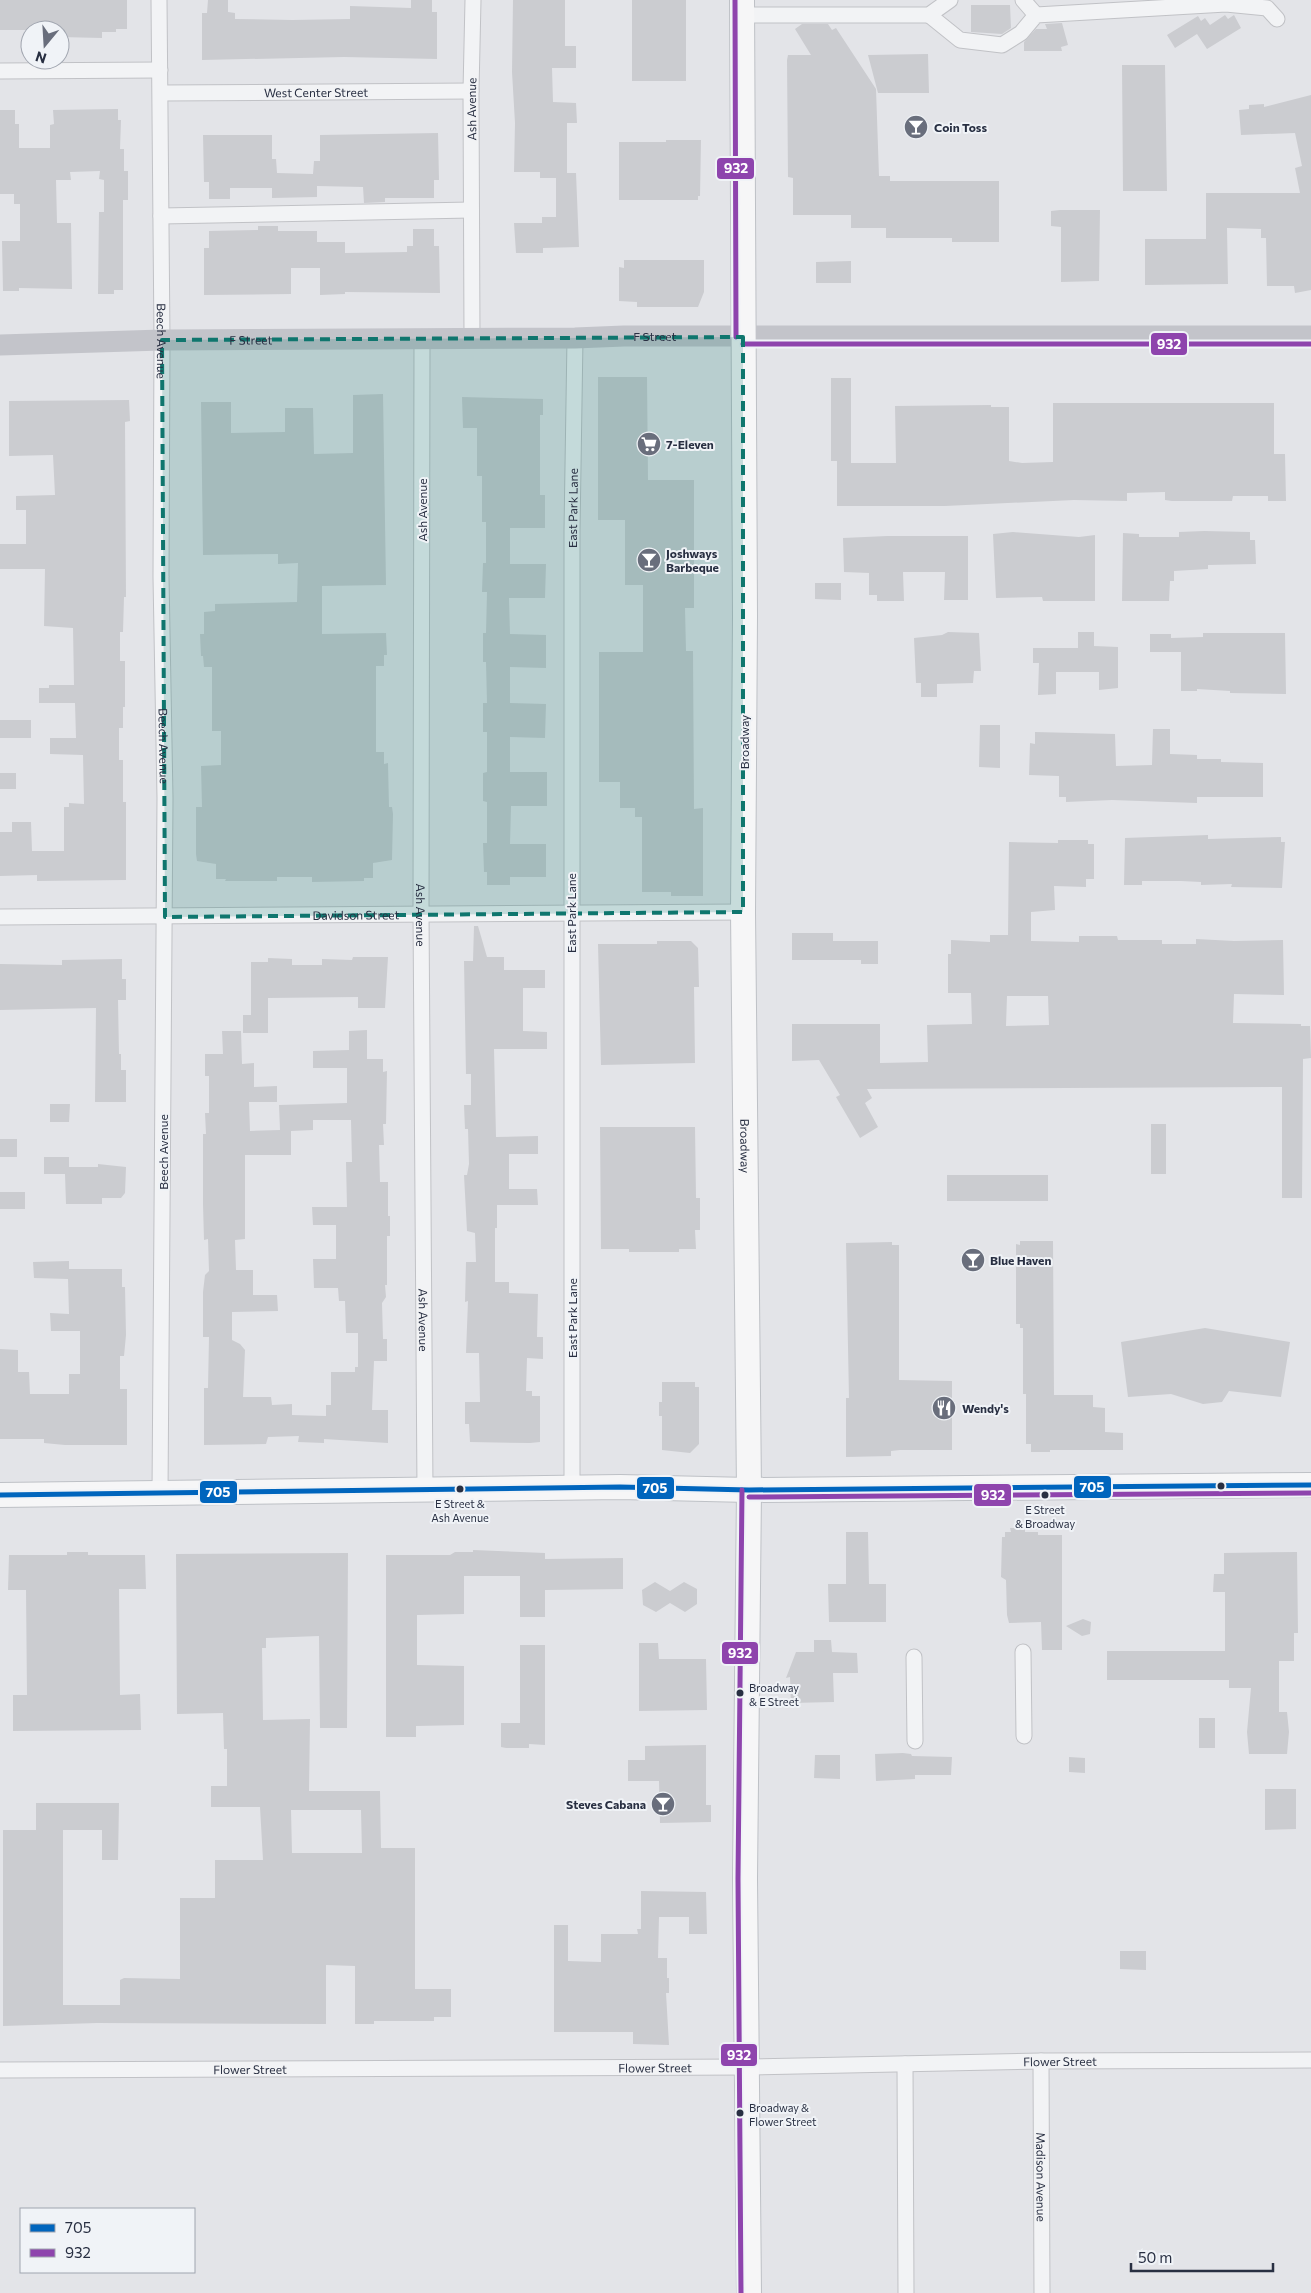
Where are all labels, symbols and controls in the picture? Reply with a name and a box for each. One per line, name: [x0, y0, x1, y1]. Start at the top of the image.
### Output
north arrow: [20, 20, 70, 70]
text: N: [33, 48, 48, 68]
street label: Ash Avenue: [464, 77, 478, 141]
street label: West Center Street: [264, 85, 368, 99]
bar icon: Coin Toss: [903, 114, 929, 140]
place label: Coin Toss: [934, 120, 987, 134]
line badge: 932: [716, 157, 755, 180]
text: 932: [724, 159, 748, 176]
street label: Beech Avenue: [155, 303, 169, 379]
street label: F Street: [633, 329, 677, 343]
street label: F Street: [229, 332, 273, 347]
line badge: 932: [1150, 332, 1188, 356]
text: 932: [1157, 335, 1181, 352]
supermarket icon: 7-Eleven: [636, 431, 662, 457]
place label: 7-Eleven: [666, 437, 714, 451]
street label: East Park Lane: [565, 468, 580, 548]
street label: Ash Avenue: [415, 479, 429, 541]
place label: Joshways Barbeque: [666, 546, 719, 574]
bar icon: Joshways Barbeque: [636, 547, 662, 573]
street label: Beech Avenue: [156, 708, 172, 784]
street label: Broadway: [737, 715, 751, 769]
street label: East Park Lane: [564, 873, 578, 953]
street label: Ash Avenue: [414, 883, 428, 947]
street label: Davidson Street: [312, 907, 400, 922]
street label: Beech Avenue: [156, 1114, 170, 1190]
street label: Broadway: [738, 1119, 753, 1173]
bar icon: Blue Haven: [960, 1247, 986, 1273]
place label: Blue Haven: [990, 1253, 1051, 1267]
street label: East Park Lane: [565, 1278, 579, 1358]
street label: Ash Avenue: [417, 1288, 431, 1352]
restaurant icon: Wendy's: [931, 1395, 957, 1421]
place label: Wendy's: [962, 1401, 1009, 1415]
line badge: 705: [1073, 1475, 1112, 1499]
line badge: 705: [636, 1476, 675, 1500]
text: 705: [1079, 1478, 1105, 1495]
text: 705: [642, 1479, 668, 1496]
line badge: 705: [199, 1480, 238, 1504]
unlabelled marker: [1216, 1481, 1226, 1491]
text: 705: [205, 1483, 231, 1500]
line badge: 932: [973, 1483, 1012, 1507]
marker: E Street & Ash Avenue: [455, 1484, 465, 1494]
text: 932: [981, 1486, 1005, 1503]
marker: E Street & Broadway: [1040, 1490, 1050, 1500]
place label: E Street & Ash Avenue: [431, 1497, 489, 1524]
place label: E Street & Broadway: [1015, 1503, 1075, 1530]
line badge: 932: [721, 1641, 759, 1665]
text: 932: [728, 1644, 752, 1661]
place label: Broadway & E Street: [749, 1681, 799, 1708]
marker: Broadway & E Street: [735, 1688, 745, 1698]
bar icon: Steves Cabana: [650, 1791, 676, 1817]
place label: Steves Cabana: [566, 1797, 646, 1811]
line badge: 932: [720, 2043, 758, 2067]
text: 932: [727, 2046, 751, 2063]
street label: Flower Street: [1023, 2054, 1097, 2068]
street label: Flower Street: [618, 2060, 692, 2075]
street label: Flower Street: [213, 2062, 287, 2076]
place label: Broadway & Flower Street: [749, 2101, 817, 2128]
marker: Broadway & Flower Street: [735, 2108, 745, 2118]
street label: Madison Avenue: [1034, 2132, 1049, 2222]
legend: [20, 2208, 195, 2273]
text: 705: [65, 2218, 91, 2236]
scale bar: [1131, 2240, 1274, 2272]
text: 932: [65, 2243, 91, 2261]
text: 50 m: [1138, 2248, 1172, 2266]

